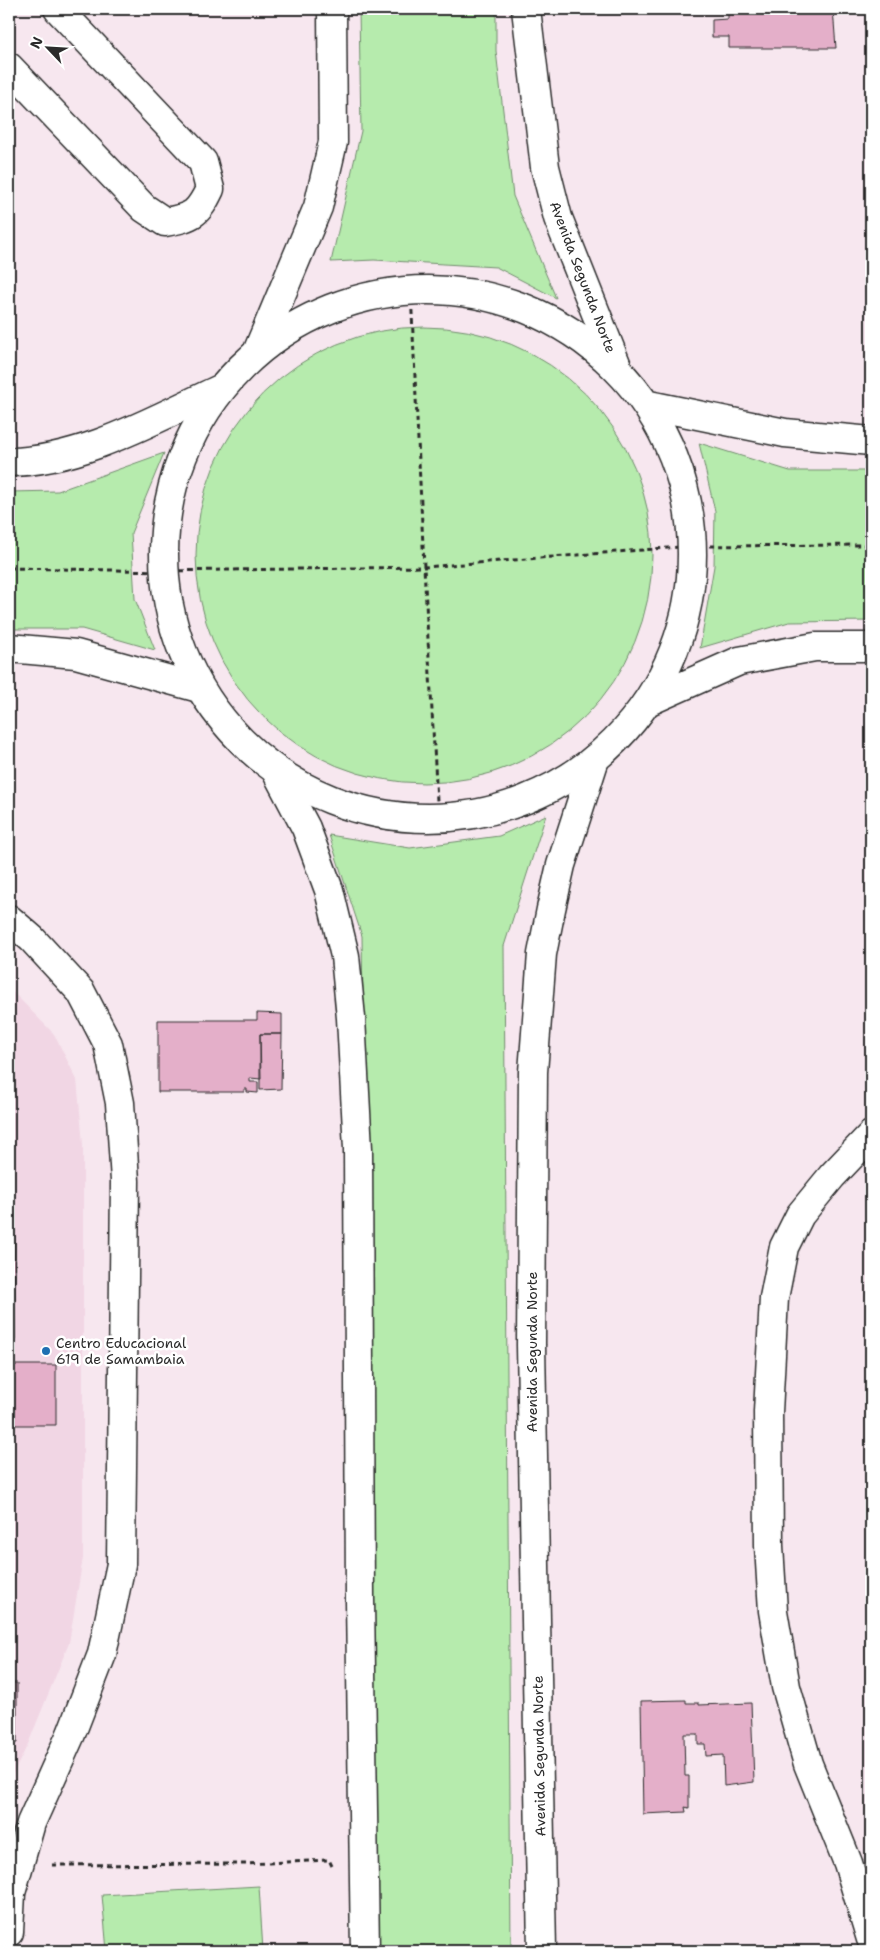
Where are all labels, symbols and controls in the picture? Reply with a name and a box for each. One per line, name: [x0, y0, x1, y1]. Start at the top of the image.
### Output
north arrow: [22, 22, 72, 72]
text: N: [26, 34, 47, 51]
street label: Avenida Segunda Norte: [546, 199, 620, 355]
street label: Avenida Segunda Norte: [523, 1271, 541, 1432]
place label: Centro Educacional 619 de Samambaia: [56, 1334, 187, 1368]
marker: Centro Educacional 619 de Samambaia: [40, 1345, 52, 1357]
street label: Avenida Segunda Norte: [529, 1675, 549, 1837]

